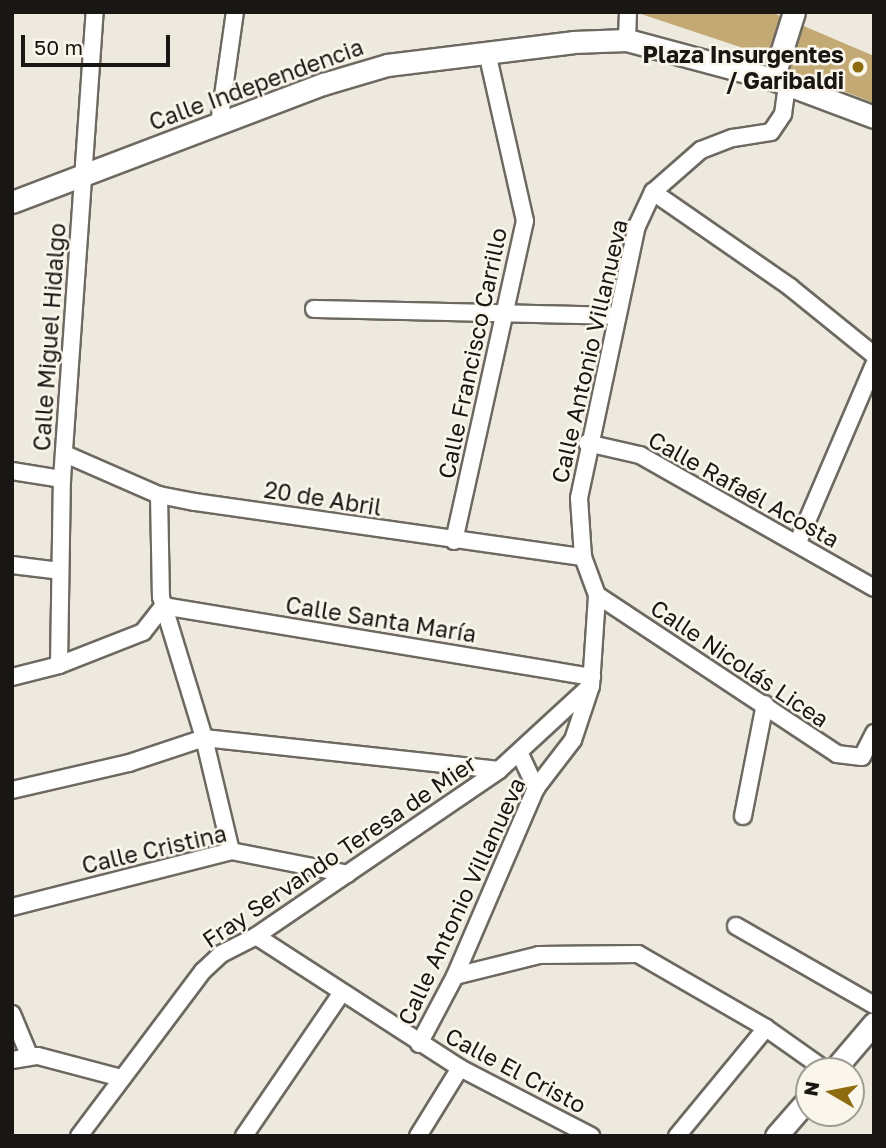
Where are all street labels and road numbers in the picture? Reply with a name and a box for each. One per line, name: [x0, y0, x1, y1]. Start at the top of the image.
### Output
street label: Calle Independencia: [145, 32, 367, 136]
street label: Calle Antonio Villanueva: [545, 216, 633, 486]
street label: Calle Miguel Hidalgo: [27, 222, 71, 452]
street label: Calle Francisco Carrillo: [432, 225, 512, 481]
street label: Calle Rafaél Acosta: [644, 425, 844, 553]
street label: 20 de Abril: [262, 475, 384, 521]
street label: Calle Santa María: [284, 590, 478, 648]
street label: Calle Nicolás Licea: [646, 593, 834, 733]
street label: Fray Servando Teresa de Mier: [197, 749, 481, 953]
street label: Calle Antonio Villanueva: [391, 773, 531, 1029]
street label: Calle Cristina: [79, 819, 229, 879]
street label: Calle El Cristo: [441, 1021, 591, 1119]

